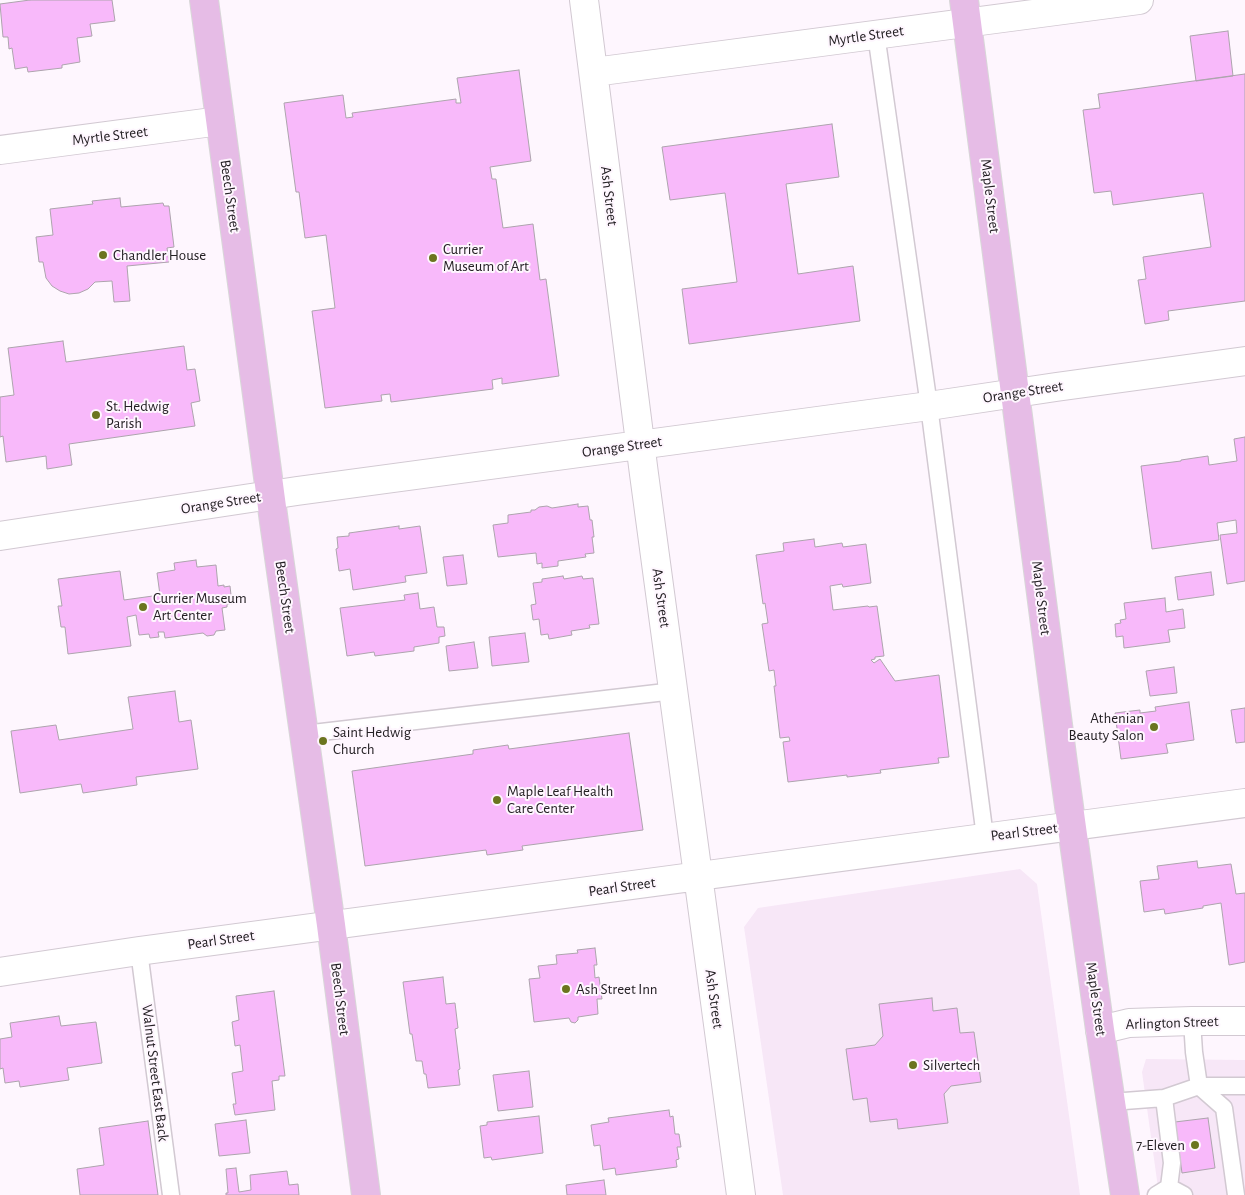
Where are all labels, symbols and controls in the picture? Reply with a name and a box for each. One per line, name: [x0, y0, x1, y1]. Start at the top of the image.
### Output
street label: Myrtle Street: [827, 22, 905, 50]
street label: Myrtle Street: [71, 122, 149, 150]
street label: Maple Street: [977, 158, 1003, 234]
street label: Beech Street: [216, 159, 244, 233]
street label: Ash Street: [596, 165, 622, 227]
place label: Currier Museum of Art: [443, 240, 529, 275]
place label: Chandler House: [113, 246, 206, 264]
marker: Chandler House: [97, 249, 109, 261]
marker: Currier Museum of Art: [427, 252, 439, 264]
street label: Orange Street: [982, 377, 1064, 407]
place label: St. Hedwig Parish: [106, 397, 169, 432]
marker: St. Hedwig Parish: [90, 409, 102, 421]
street label: Orange Street: [581, 432, 663, 462]
street label: Orange Street: [180, 488, 262, 518]
street label: Beech Street: [271, 560, 299, 634]
street label: Maple Street: [1028, 560, 1054, 636]
street label: Ash Street: [648, 567, 674, 629]
place label: Currier Museum Art Center: [153, 589, 247, 624]
marker: Currier Museum Art Center: [137, 601, 149, 613]
place label: Athenian Beauty Salon: [1069, 709, 1144, 744]
marker: Athenian Beauty Salon: [1148, 721, 1160, 733]
place label: Saint Hedwig Church: [333, 723, 411, 758]
marker: Saint Hedwig Church: [317, 735, 329, 747]
place label: Maple Leaf Health Care Center: [507, 782, 613, 817]
marker: Maple Leaf Health Care Center: [491, 794, 503, 806]
street label: Pearl Street: [990, 819, 1058, 845]
street label: Pearl Street: [587, 873, 657, 901]
street label: Pearl Street: [186, 926, 256, 954]
street label: Maple Street: [1082, 961, 1110, 1037]
street label: Beech Street: [327, 962, 353, 1036]
street label: Ash Street: [701, 968, 727, 1030]
place label: Ash Street Inn: [576, 980, 657, 998]
marker: Ash Street Inn: [560, 983, 572, 995]
street label: Walnut Street East Back: [138, 1003, 172, 1143]
street label: Arlington Street: [1125, 1012, 1219, 1034]
place label: Silvertech: [923, 1056, 980, 1074]
marker: Silvertech: [907, 1059, 919, 1071]
place label: 7-Eleven: [1136, 1136, 1185, 1154]
marker: 7-Eleven: [1189, 1139, 1201, 1151]

